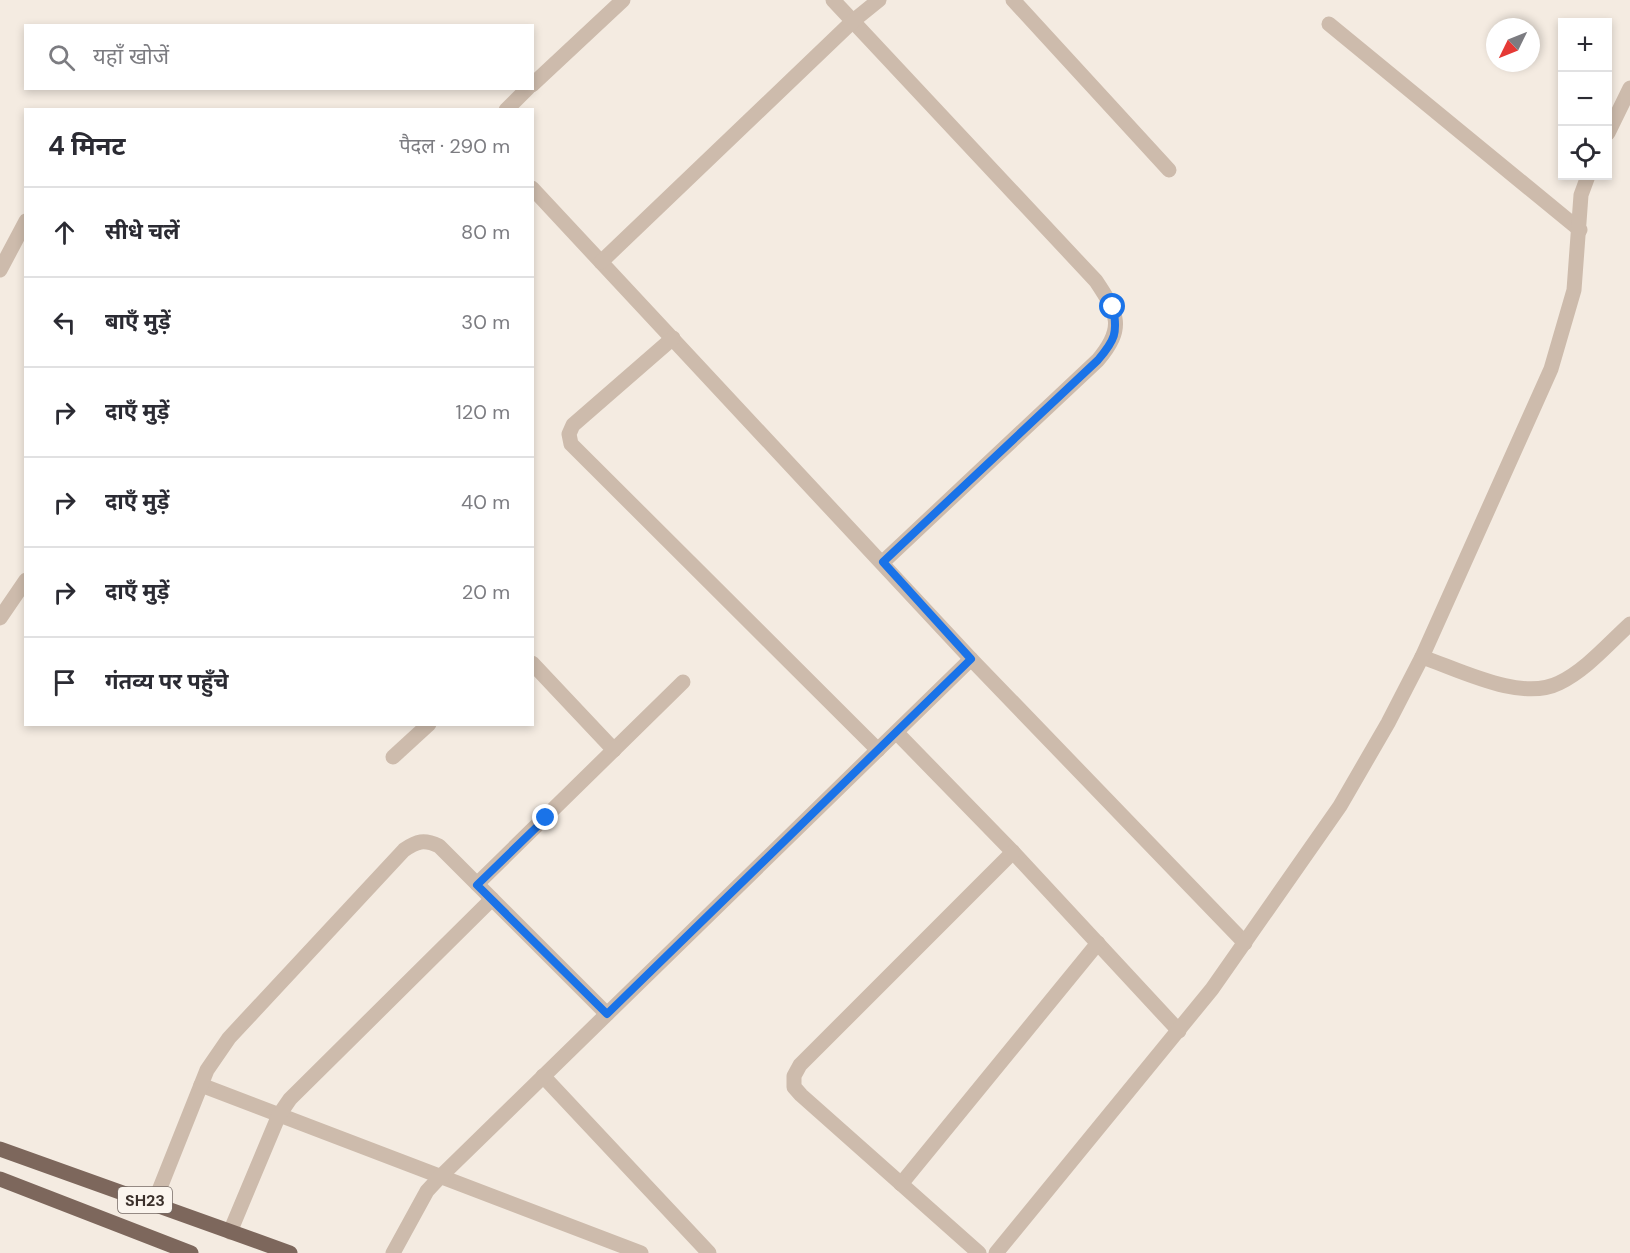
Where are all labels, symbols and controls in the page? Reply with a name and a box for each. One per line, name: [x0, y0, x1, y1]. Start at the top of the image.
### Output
north arrow: [1486, 18, 1540, 72]
map controls: [1558, 18, 1612, 180]
button: +: [1558, 18, 1612, 72]
search box: [24, 24, 534, 90]
icon: search: [45, 41, 78, 74]
text: यहाँ खोजें: [93, 42, 169, 71]
button: −: [1558, 72, 1612, 126]
button: locate: [1558, 126, 1612, 180]
text: 4 मिनट: [48, 129, 126, 163]
text: पैदल · 290 m: [399, 133, 510, 159]
icon: ahead: [48, 216, 81, 249]
text: सीधे चलें: [105, 217, 180, 246]
text: 80 m: [461, 219, 510, 245]
route start: [1099, 293, 1125, 319]
icon: left: [48, 306, 81, 339]
text: बाएँ मुड़ें: [105, 307, 171, 336]
text: 30 m: [461, 309, 510, 335]
icon: right: [48, 396, 81, 429]
text: दाएँ मुड़ें: [105, 397, 169, 426]
text: 120 m: [456, 399, 510, 425]
icon: right: [48, 486, 81, 519]
text: दाएँ मुड़ें: [105, 487, 169, 516]
text: 40 m: [461, 489, 510, 515]
icon: right: [48, 576, 81, 609]
text: दाएँ मुड़ें: [105, 577, 169, 606]
text: 20 m: [462, 579, 510, 605]
icon: arrive: [48, 666, 81, 699]
text: गंतव्य पर पहुँचे: [105, 667, 228, 696]
route end: [532, 804, 558, 830]
road number: SH23: [118, 1187, 172, 1213]

